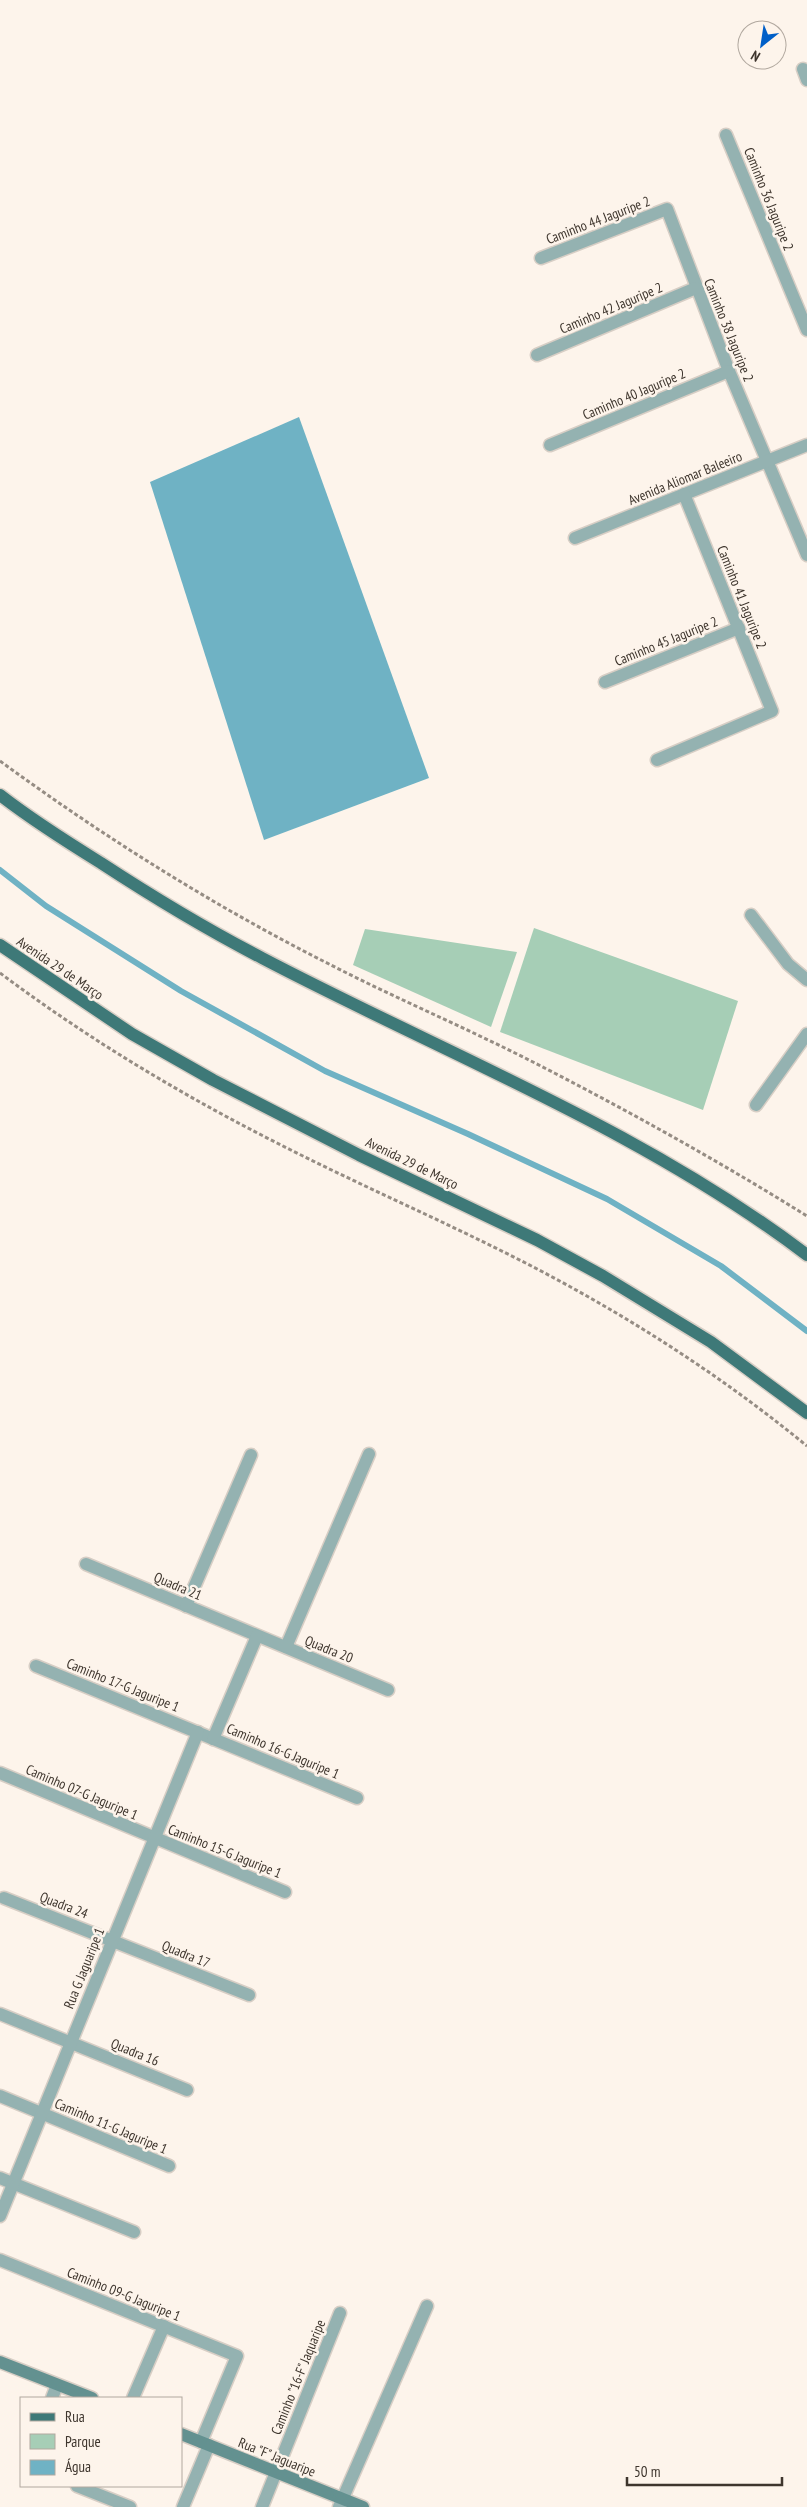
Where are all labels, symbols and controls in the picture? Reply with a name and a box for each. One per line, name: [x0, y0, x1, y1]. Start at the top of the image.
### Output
north arrow: [737, 20, 787, 70]
text: N: [748, 47, 763, 66]
street label: Caminho 36 Jaguripe 2: [740, 145, 798, 253]
street label: Caminho 44 Jaguripe 2: [543, 192, 653, 248]
street label: Caminho 38 Jaguripe 2: [700, 276, 758, 384]
street label: Caminho 42 Jaguripe 2: [557, 278, 665, 338]
street label: Caminho 40 Jaguripe 2: [580, 364, 688, 424]
street label: Avenida Aliomar Baleeiro: [625, 447, 745, 509]
street label: Caminho 41 Jaguripe 2: [713, 543, 771, 651]
street label: Caminho 45 Jaguripe 2: [612, 612, 720, 670]
street label: Avenida 29 de Março: [13, 932, 107, 1004]
street label: Avenida 29 de Março: [363, 1133, 461, 1193]
street label: Quadra 21: [151, 1568, 205, 1604]
street label: Quadra 20: [302, 1631, 356, 1667]
street label: Caminho 17-G Jaguripe 1: [64, 1654, 182, 1716]
street label: Caminho 16-G Jaguripe 1: [224, 1719, 342, 1783]
street label: Caminho 07-G Jaguripe 1: [23, 1760, 141, 1824]
street label: Caminho 15-G Jaguripe 1: [166, 1820, 284, 1882]
street label: Quadra 24: [37, 1888, 91, 1923]
street label: Rua G Jaguaripe 1: [60, 1925, 108, 2011]
street label: Quadra 17: [159, 1936, 213, 1972]
street label: Quadra 16: [108, 2034, 162, 2070]
street label: Caminho 11-G Jaguripe 1: [52, 2094, 170, 2158]
street label: Caminho 09-G Jaguripe 1: [65, 2263, 183, 2325]
street label: Caminho "16-F" Jaquaripe: [267, 2317, 329, 2437]
legend: [20, 2397, 182, 2487]
text: Rua: [65, 2407, 85, 2426]
text: Parque: [65, 2432, 101, 2451]
street label: Rua "F" Jaguaripe: [236, 2433, 319, 2481]
scale bar: [627, 2454, 782, 2486]
text: Água: [65, 2457, 91, 2476]
text: 50 m: [634, 2462, 660, 2481]

